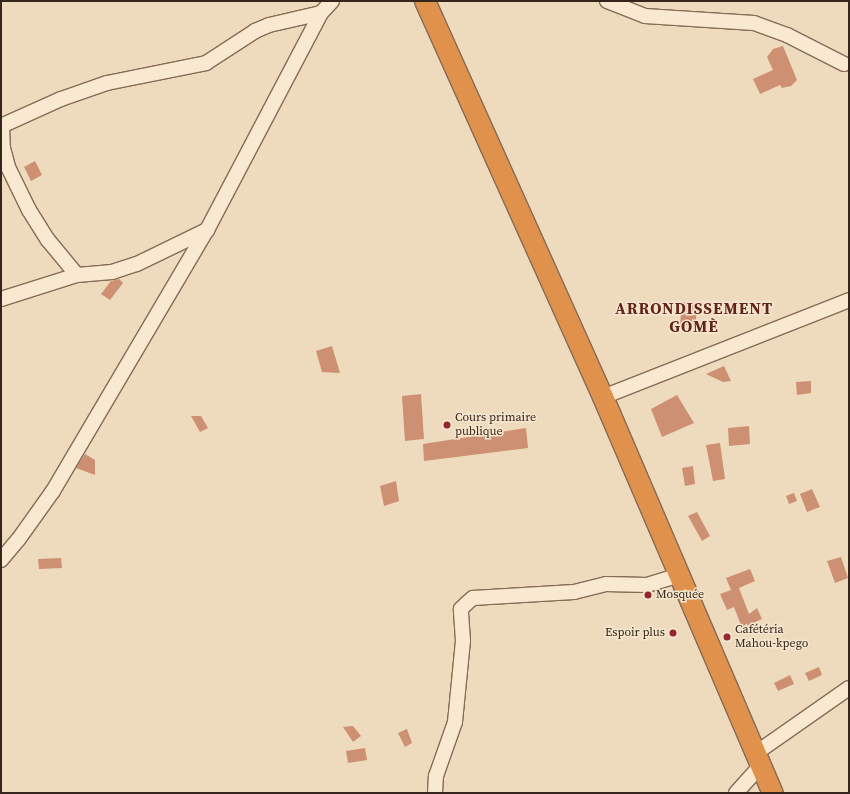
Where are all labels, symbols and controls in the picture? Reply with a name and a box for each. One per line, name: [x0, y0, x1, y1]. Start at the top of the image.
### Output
district label: ARRONDISSEMENT GOMÈ: [615, 298, 773, 336]
place label: Cours primaire publique: [455, 411, 536, 439]
marker: Cours primaire publique: [442, 420, 452, 430]
place label: Mosquée: [656, 588, 704, 602]
marker: Mosquée: [643, 590, 653, 600]
place label: Cafétéria Mahou-kpego: [735, 623, 808, 651]
place label: Espoir plus: [605, 626, 665, 640]
marker: Espoir plus: [668, 628, 678, 638]
marker: Cafétéria Mahou-kpego: [722, 632, 732, 642]

